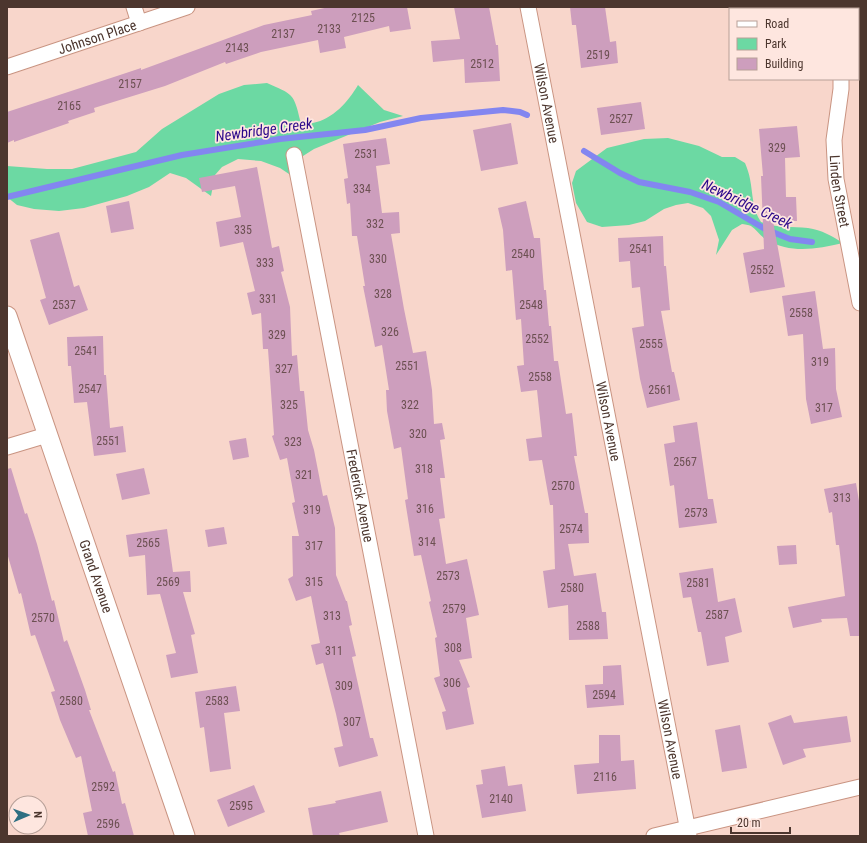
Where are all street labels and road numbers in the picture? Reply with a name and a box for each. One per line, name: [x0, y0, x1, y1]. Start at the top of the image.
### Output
street label: Johnson Place: [56, 16, 139, 57]
street label: Wilson Avenue: [531, 62, 562, 145]
street label: Linden Street: [827, 155, 853, 229]
street label: Wilson Avenue: [593, 380, 624, 463]
street label: Frederick Avenue: [343, 448, 377, 544]
street label: Grand Avenue: [76, 538, 116, 615]
street label: Wilson Avenue: [655, 698, 686, 781]

